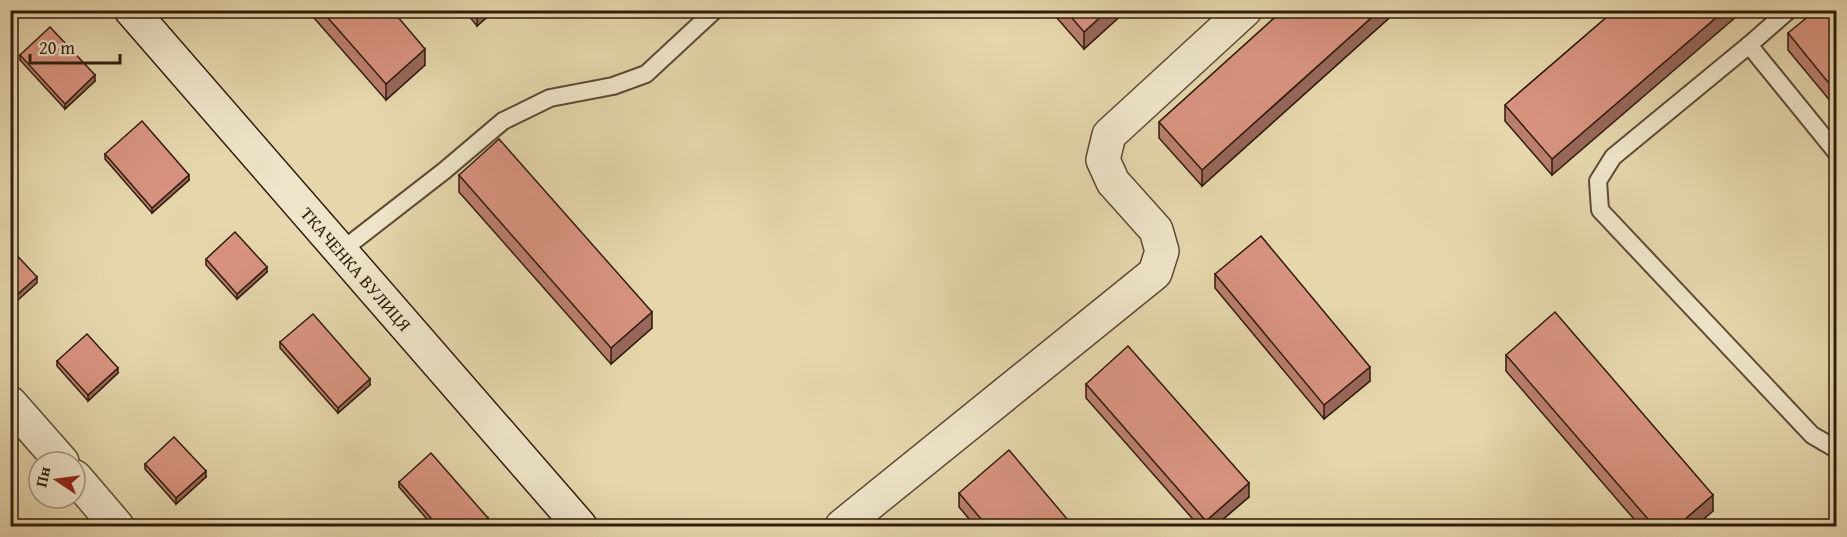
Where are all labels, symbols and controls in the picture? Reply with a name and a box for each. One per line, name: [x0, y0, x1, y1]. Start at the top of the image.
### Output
scale bar: [30, 27, 120, 65]
text: 20 m: [39, 34, 75, 61]
street label: ТКАЧЕНКА ВУЛИЦЯ: [294, 201, 418, 337]
north arrow: [27, 450, 87, 510]
text: Пн: [28, 464, 56, 489]

